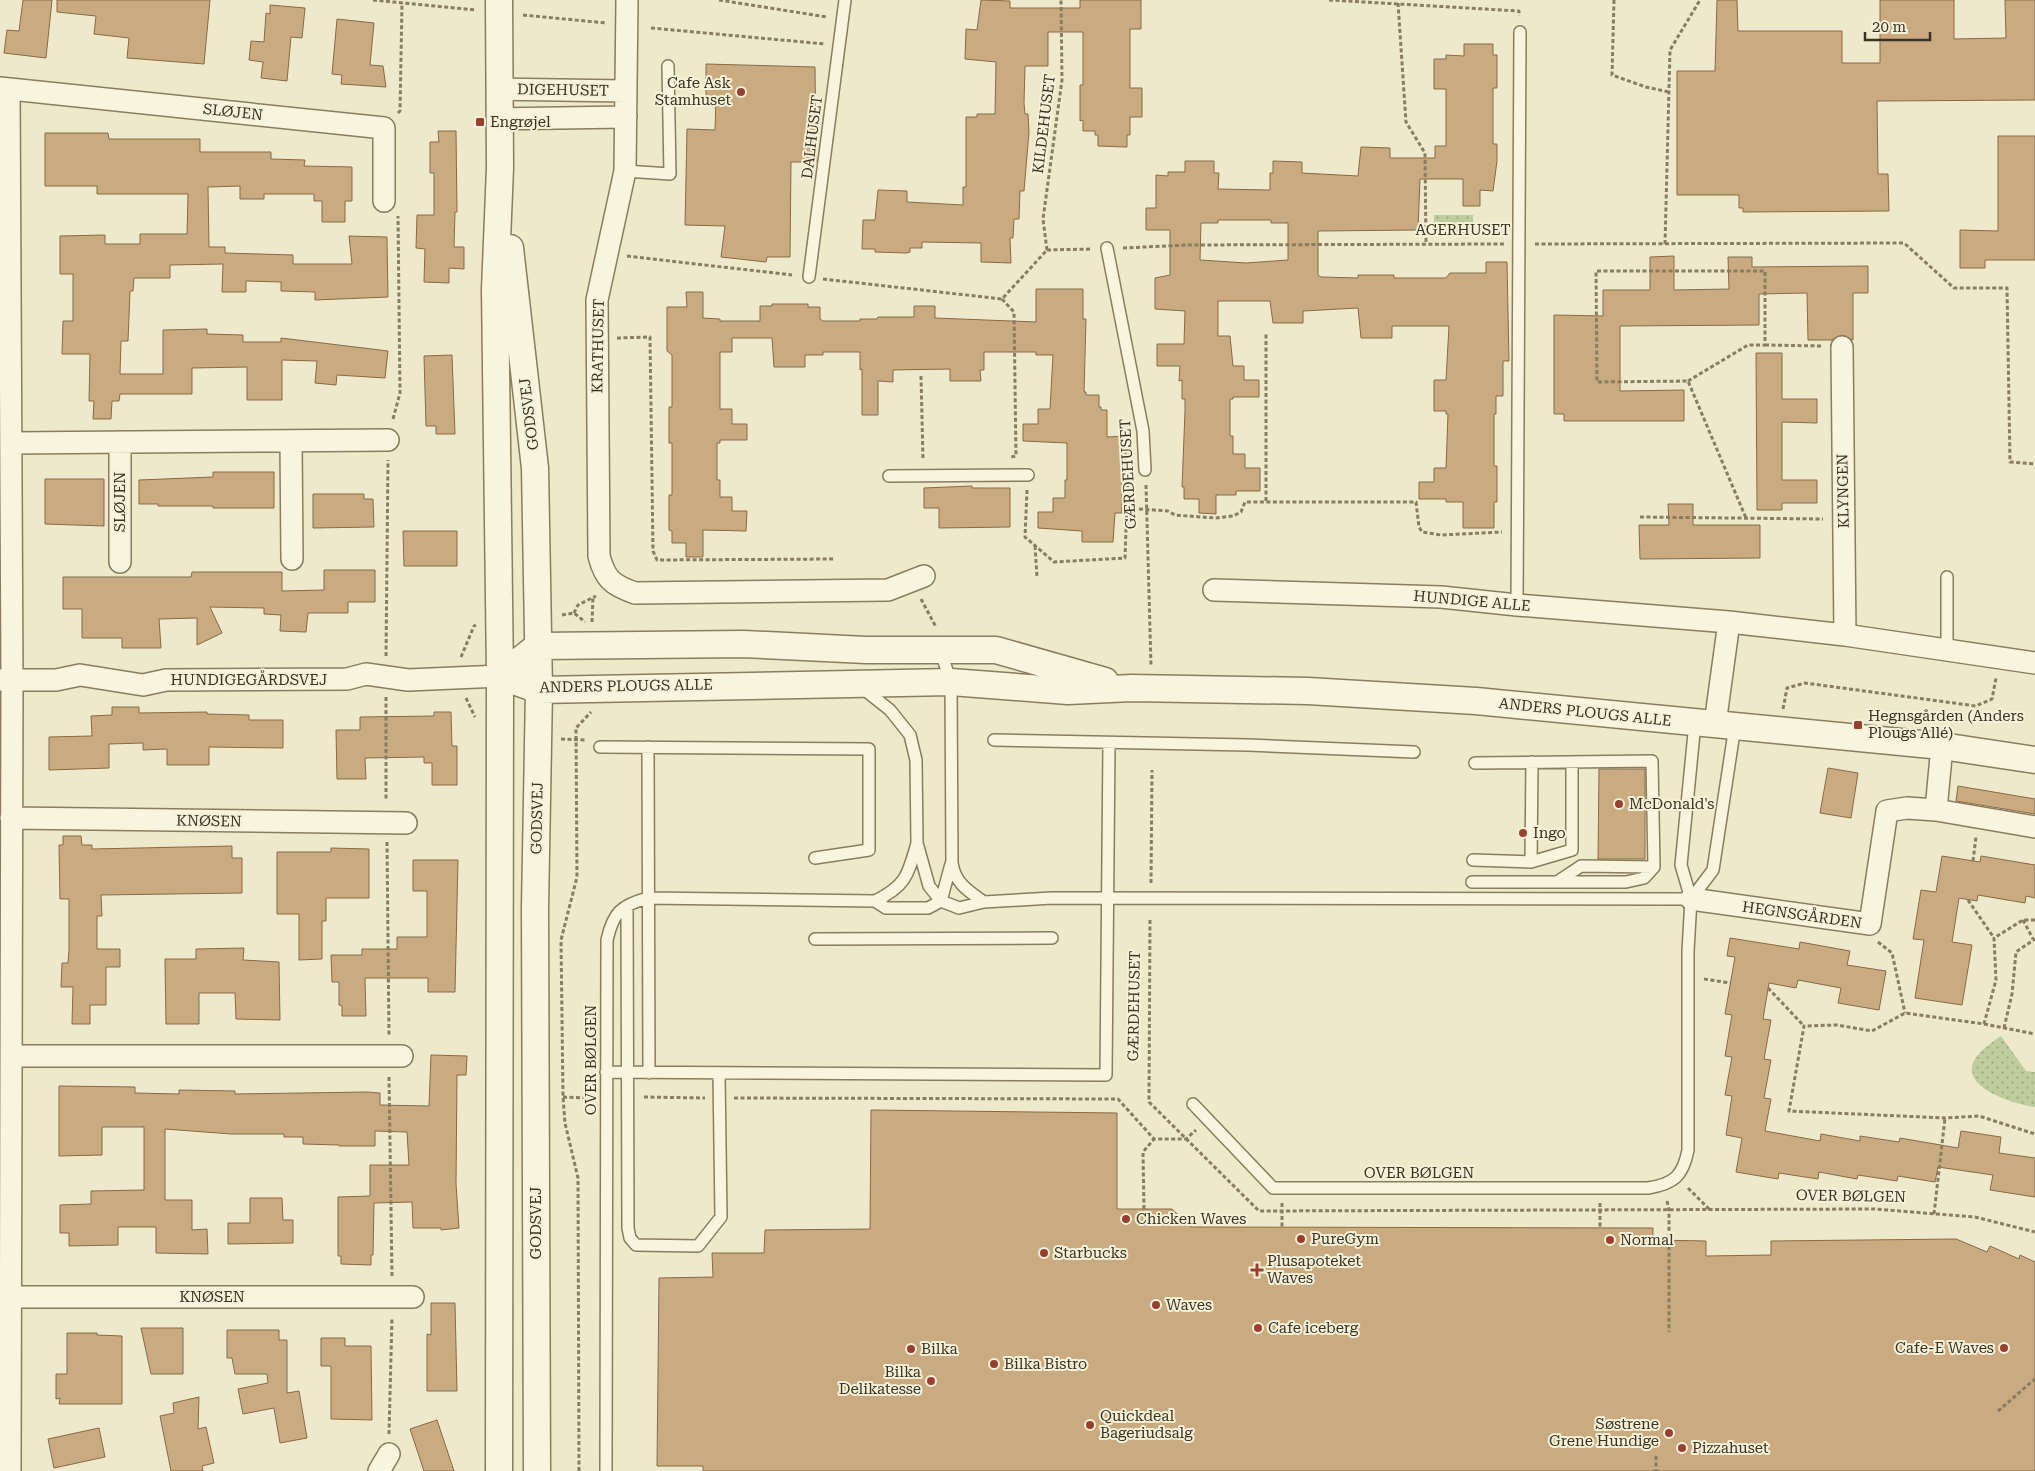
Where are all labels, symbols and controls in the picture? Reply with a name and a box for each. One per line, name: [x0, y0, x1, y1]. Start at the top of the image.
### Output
scale bar: [1865, 10, 1930, 42]
text: 20 m: [1872, 18, 1907, 36]
street label: KILDEHUSET: [1029, 73, 1059, 175]
place label: Cafe Ask Stamhuset: [655, 74, 731, 109]
street label: DIGEHUSET: [517, 80, 609, 100]
marker: Cafe Ask Stamhuset: [735, 86, 747, 98]
street label: DALHUSET: [798, 94, 826, 180]
street label: SLØJEN: [202, 100, 264, 124]
place label: Engrøjel: [490, 113, 551, 131]
marker: Engrøjel: [474, 116, 486, 128]
street label: AGERHUSET: [1415, 221, 1511, 239]
street label: KRATHUSET: [588, 298, 608, 394]
street label: GODSVEJ: [516, 377, 542, 451]
street label: GÆRDEHUSET: [1116, 418, 1140, 530]
street label: KLYNGEN: [1833, 453, 1853, 529]
street label: SLØJEN: [111, 472, 129, 532]
street label: HUNDIGE ALLE: [1413, 587, 1531, 615]
street label: HUNDIGEGÅRDSVEJ: [171, 670, 327, 689]
street label: ANDERS PLOUGS ALLE: [539, 675, 713, 697]
street label: ANDERS PLOUGS ALLE: [1498, 694, 1672, 730]
place label: Hegnsgården (Anders Plougs Allé): [1868, 707, 2024, 742]
marker: Hegnsgården (Anders Plougs Allé): [1852, 719, 1864, 731]
street label: GODSVEJ: [527, 781, 547, 855]
place label: McDonald's: [1629, 795, 1715, 813]
marker: McDonald's: [1613, 798, 1625, 810]
street label: KNØSEN: [176, 811, 242, 831]
place label: Ingo: [1533, 824, 1566, 842]
marker: Ingo: [1517, 827, 1529, 839]
street label: HEGNSGÅRDEN: [1741, 897, 1863, 932]
street label: GÆRDEHUSET: [1124, 951, 1144, 1061]
street label: OVER BØLGEN: [582, 1005, 600, 1115]
street label: OVER BØLGEN: [1364, 1164, 1474, 1182]
street label: OVER BØLGEN: [1796, 1186, 1906, 1206]
street label: GODSVEJ: [527, 1187, 545, 1259]
place label: Chicken Waves: [1136, 1210, 1246, 1228]
marker: Chicken Waves: [1120, 1213, 1132, 1225]
place label: PureGym: [1311, 1230, 1379, 1248]
place label: Normal: [1620, 1231, 1674, 1249]
marker: PureGym: [1295, 1233, 1307, 1245]
marker: Normal: [1604, 1234, 1616, 1246]
place label: Starbucks: [1054, 1244, 1127, 1262]
marker: Starbucks: [1038, 1247, 1050, 1259]
place label: Plusapoteket Waves: [1267, 1252, 1362, 1287]
marker: Plusapoteket Waves: [1251, 1264, 1263, 1276]
street label: KNØSEN: [179, 1288, 245, 1306]
place label: Waves: [1166, 1296, 1212, 1314]
marker: Waves: [1150, 1299, 1162, 1311]
place label: Cafe iceberg: [1268, 1319, 1359, 1337]
marker: Cafe iceberg: [1252, 1322, 1264, 1334]
place label: Cafe-E Waves: [1895, 1339, 1994, 1357]
place label: Bilka: [921, 1340, 958, 1358]
marker: Cafe-E Waves: [1998, 1342, 2010, 1354]
marker: Bilka: [905, 1343, 917, 1355]
place label: Bilka Bistro: [1004, 1355, 1087, 1373]
marker: Bilka Bistro: [988, 1358, 1000, 1370]
place label: Bilka Delikatesse: [839, 1363, 921, 1398]
marker: Bilka Delikatesse: [925, 1375, 937, 1387]
place label: Quickdeal Bageriudsalg: [1100, 1407, 1193, 1442]
place label: Søstrene Grene Hundige: [1549, 1415, 1659, 1450]
marker: Quickdeal Bageriudsalg: [1084, 1419, 1096, 1431]
marker: Søstrene Grene Hundige: [1663, 1427, 1675, 1439]
place label: Pizzahuset: [1692, 1439, 1769, 1457]
marker: Pizzahuset: [1676, 1442, 1688, 1454]

